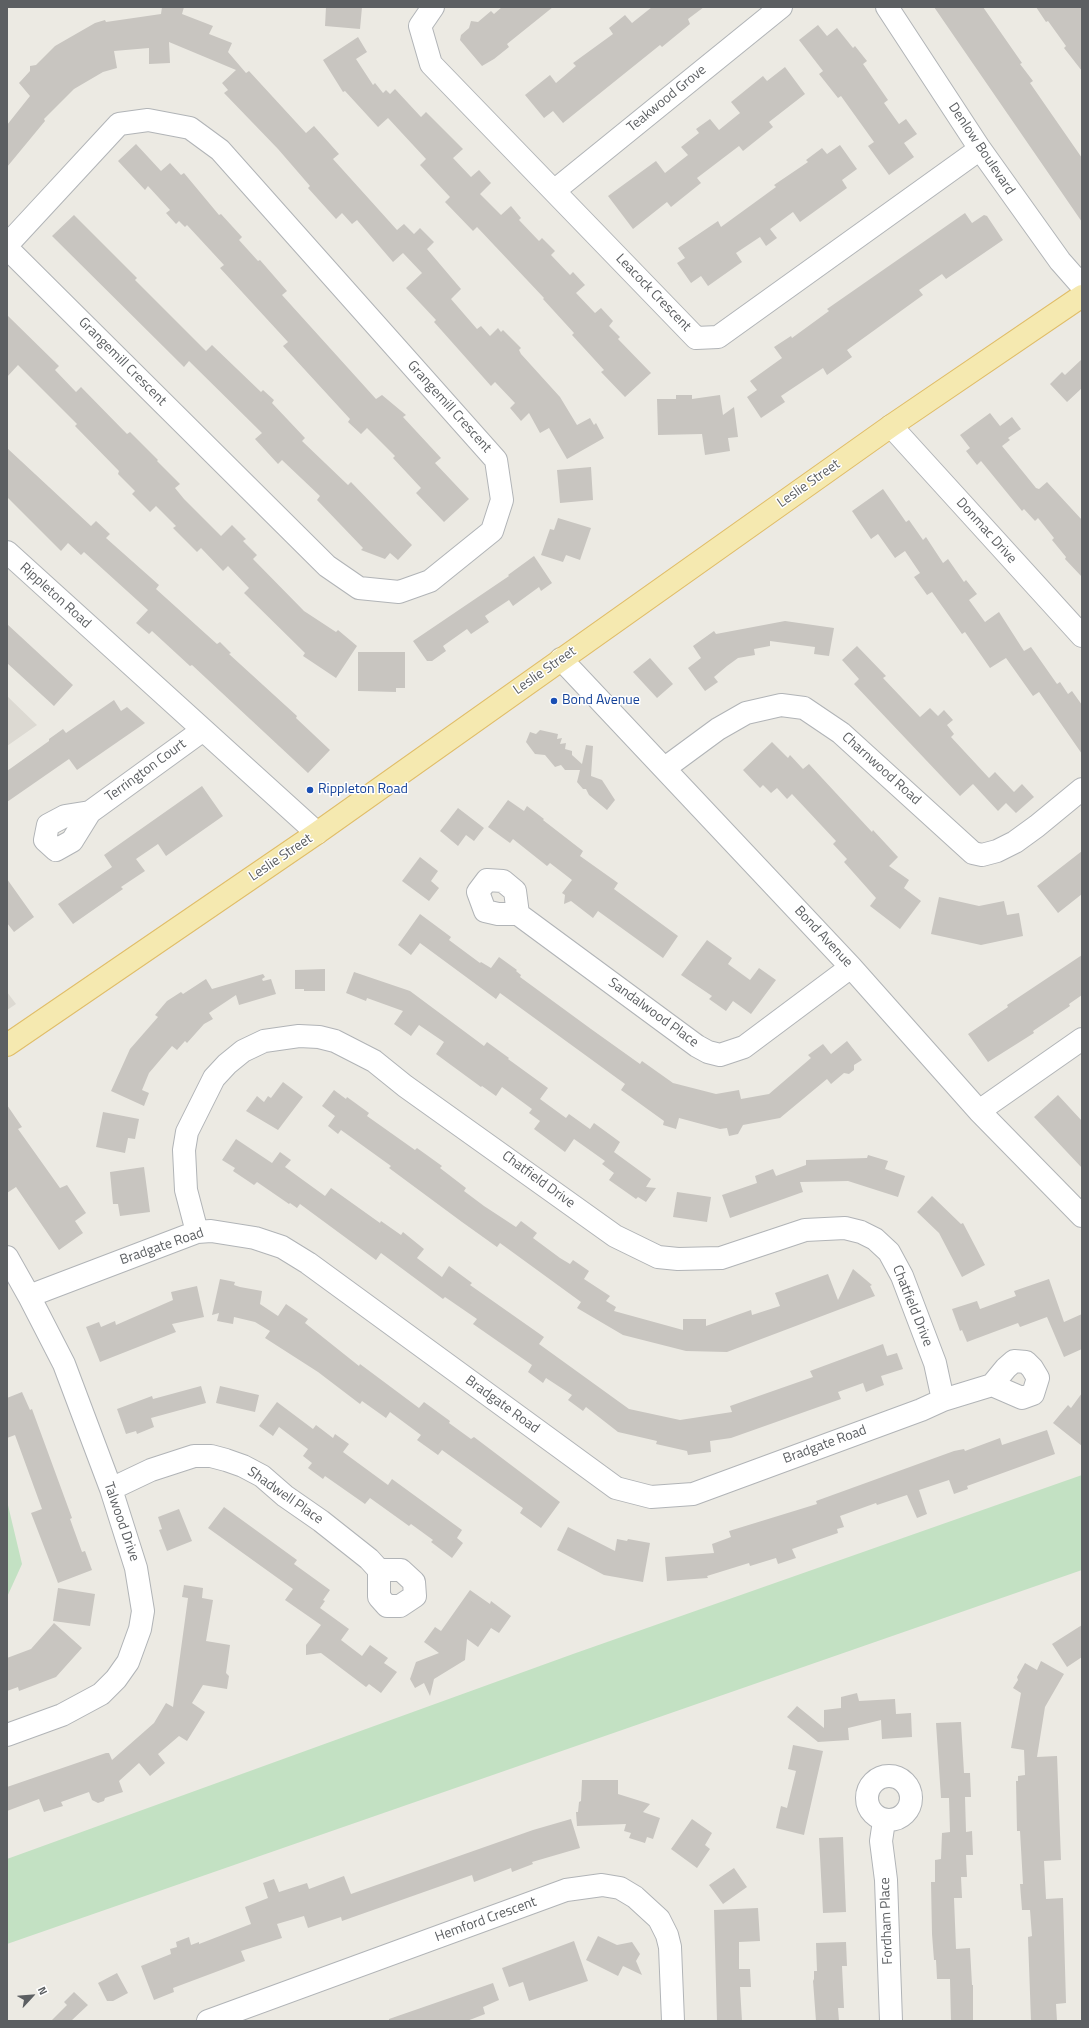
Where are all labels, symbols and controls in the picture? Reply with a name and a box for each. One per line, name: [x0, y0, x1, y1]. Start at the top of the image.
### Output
street label: Teakwood Grove: [624, 62, 710, 136]
street label: Denlow Boulevard: [944, 100, 1018, 198]
street label: Leacock Crescent: [612, 251, 694, 335]
street label: Grangemill Crescent: [74, 314, 170, 410]
street label: Grangemill Crescent: [403, 358, 495, 456]
street label: Leslie Street: [774, 456, 844, 512]
street label: Donmac Drive: [952, 495, 1020, 567]
street label: Rippleton Road: [16, 560, 94, 632]
street label: Leslie Street: [510, 643, 580, 699]
place label: Bond Avenue: [562, 693, 640, 709]
marker: Bond Avenue: [549, 696, 559, 706]
street label: Charnwood Road: [838, 729, 924, 809]
street label: Terrington Court: [102, 736, 190, 806]
place label: Rippleton Road: [318, 782, 408, 798]
marker: Rippleton Road: [305, 785, 315, 795]
street label: Leslie Street: [246, 831, 316, 885]
street label: Bond Avenue: [790, 903, 856, 971]
street label: Sandalwood Place: [605, 975, 701, 1051]
street label: Chatfield Drive: [498, 1148, 578, 1212]
street label: Bradgate Road: [118, 1225, 206, 1269]
street label: Chatfield Drive: [888, 1263, 936, 1349]
street label: Bradgate Road: [462, 1372, 542, 1438]
street label: Bradgate Road: [781, 1422, 869, 1468]
street label: Shadwell Place: [244, 1464, 326, 1528]
street label: Talwood Drive: [100, 1480, 142, 1564]
street label: Fordham Place: [877, 1877, 897, 1965]
street label: Hemford Crescent: [433, 1894, 539, 1946]
north arrow: [12, 1976, 52, 2016]
text: N: [34, 1984, 52, 1998]

